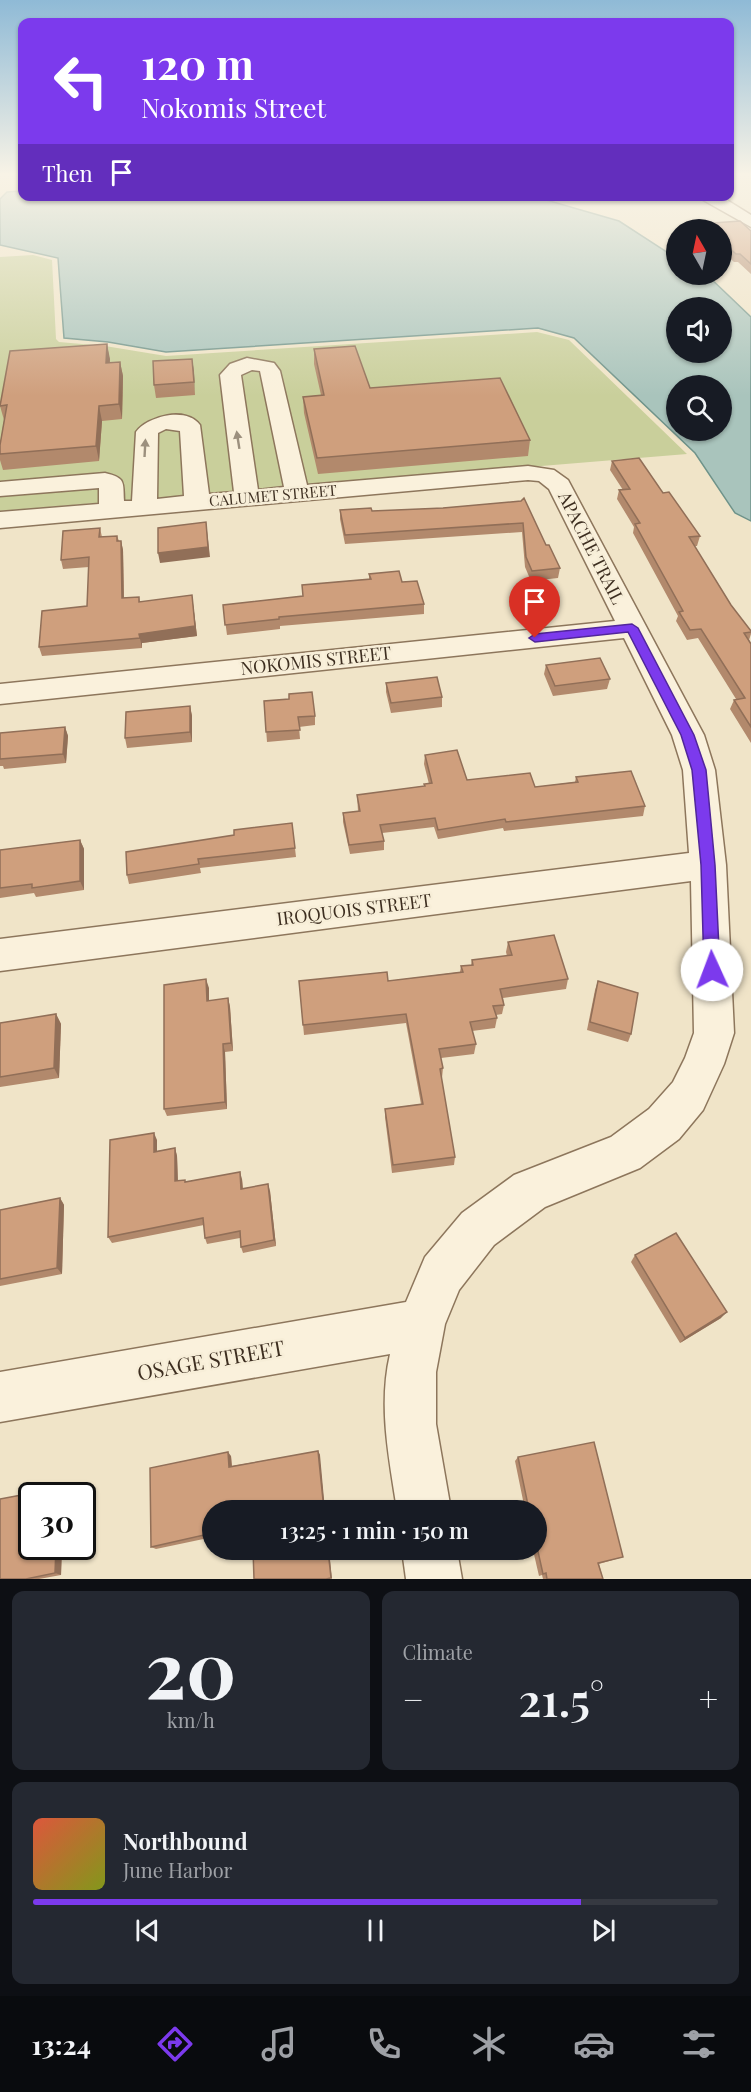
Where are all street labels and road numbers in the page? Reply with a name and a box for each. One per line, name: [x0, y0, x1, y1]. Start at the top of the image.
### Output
street label: CALUMET STREET: [208, 479, 338, 511]
street label: APACHE TRAIL: [553, 486, 631, 608]
street label: NOKOMIS STREET: [239, 640, 392, 680]
street label: IROQUOIS STREET: [275, 888, 433, 930]
street label: OSAGE STREET: [135, 1332, 287, 1386]

